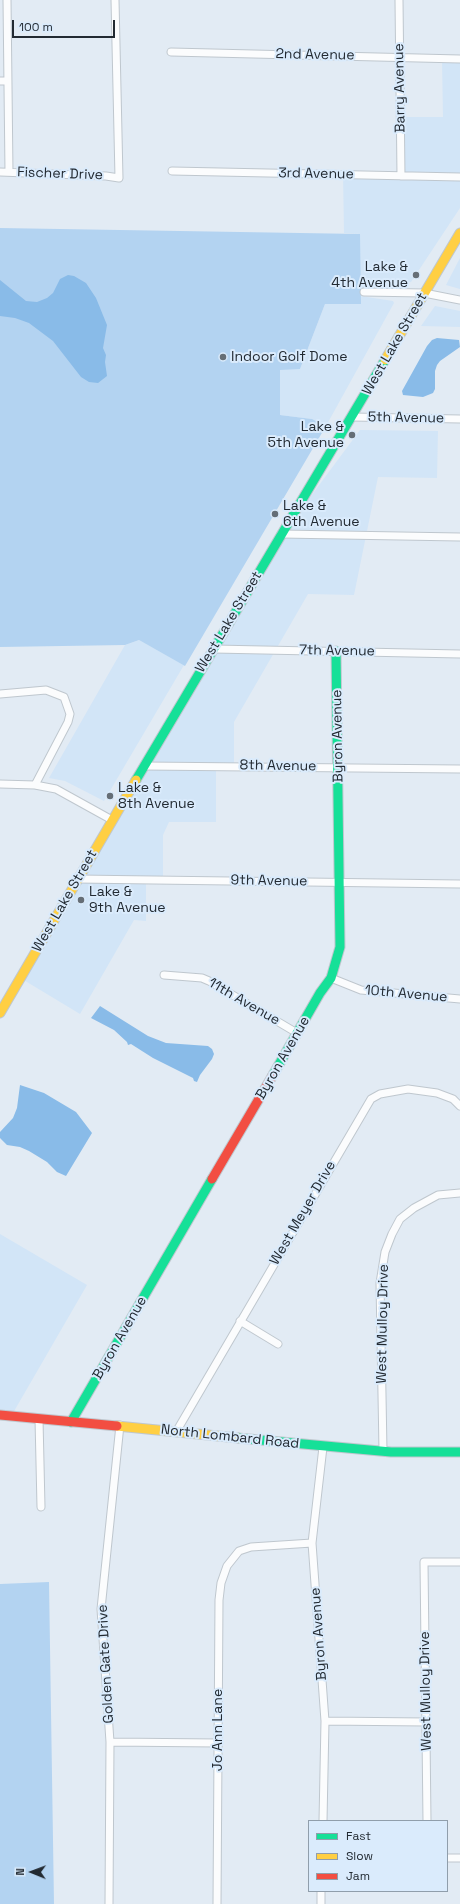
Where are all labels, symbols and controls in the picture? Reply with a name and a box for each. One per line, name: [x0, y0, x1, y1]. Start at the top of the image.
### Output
scale bar: [14, 12, 117, 38]
text: 100 m: [19, 19, 53, 35]
street label: Barry Avenue: [391, 43, 409, 133]
street label: 2nd Avenue: [275, 46, 355, 64]
street label: Fischer Drive: [17, 164, 103, 184]
street label: 3rd Avenue: [278, 165, 354, 183]
place label: Lake & 4th Avenue: [331, 259, 408, 292]
marker: Lake & 4th Avenue: [411, 270, 421, 280]
street label: West Lake Street: [359, 290, 431, 398]
place label: Indoor Golf Dome: [231, 349, 348, 365]
marker: Indoor Golf Dome: [218, 352, 228, 362]
street label: 5th Avenue: [368, 409, 444, 427]
place label: Lake & 5th Avenue: [268, 419, 344, 452]
marker: Lake & 5th Avenue: [347, 430, 357, 440]
place label: Lake & 6th Avenue: [283, 498, 360, 530]
marker: Lake & 6th Avenue: [270, 509, 280, 519]
street label: West Lake Street: [192, 568, 266, 676]
street label: 7th Avenue: [299, 642, 375, 660]
street label: Byron Avenue: [329, 689, 347, 783]
street label: 8th Avenue: [239, 757, 317, 775]
place label: Lake & 8th Avenue: [118, 780, 195, 812]
marker: Lake & 8th Avenue: [105, 791, 115, 801]
street label: West Lake Street: [29, 847, 101, 955]
street label: 9th Avenue: [231, 872, 307, 890]
place label: Lake & 9th Avenue: [89, 884, 166, 916]
marker: Lake & 9th Avenue: [76, 895, 86, 905]
street label: 11th Avenue: [205, 975, 283, 1029]
street label: 10th Avenue: [364, 982, 448, 1006]
street label: Byron Avenue: [252, 1013, 314, 1103]
street label: West Meyer Drive: [266, 1158, 340, 1268]
street label: West Mulloy Drive: [374, 1264, 392, 1384]
street label: Byron Avenue: [89, 1293, 151, 1383]
street label: North Lombard Road: [160, 1421, 300, 1453]
street label: Byron Avenue: [307, 1587, 331, 1681]
street label: Golden Gate Drive: [94, 1604, 118, 1724]
street label: West Mulloy Drive: [417, 1631, 435, 1751]
street label: Jo Ann Lane: [210, 1689, 226, 1771]
legend: [308, 1820, 448, 1892]
text: Fast: [346, 1828, 371, 1844]
text: Slow: [346, 1848, 373, 1864]
north arrow: [12, 1852, 52, 1892]
text: N: [13, 1868, 27, 1876]
text: Jam: [346, 1868, 370, 1884]

